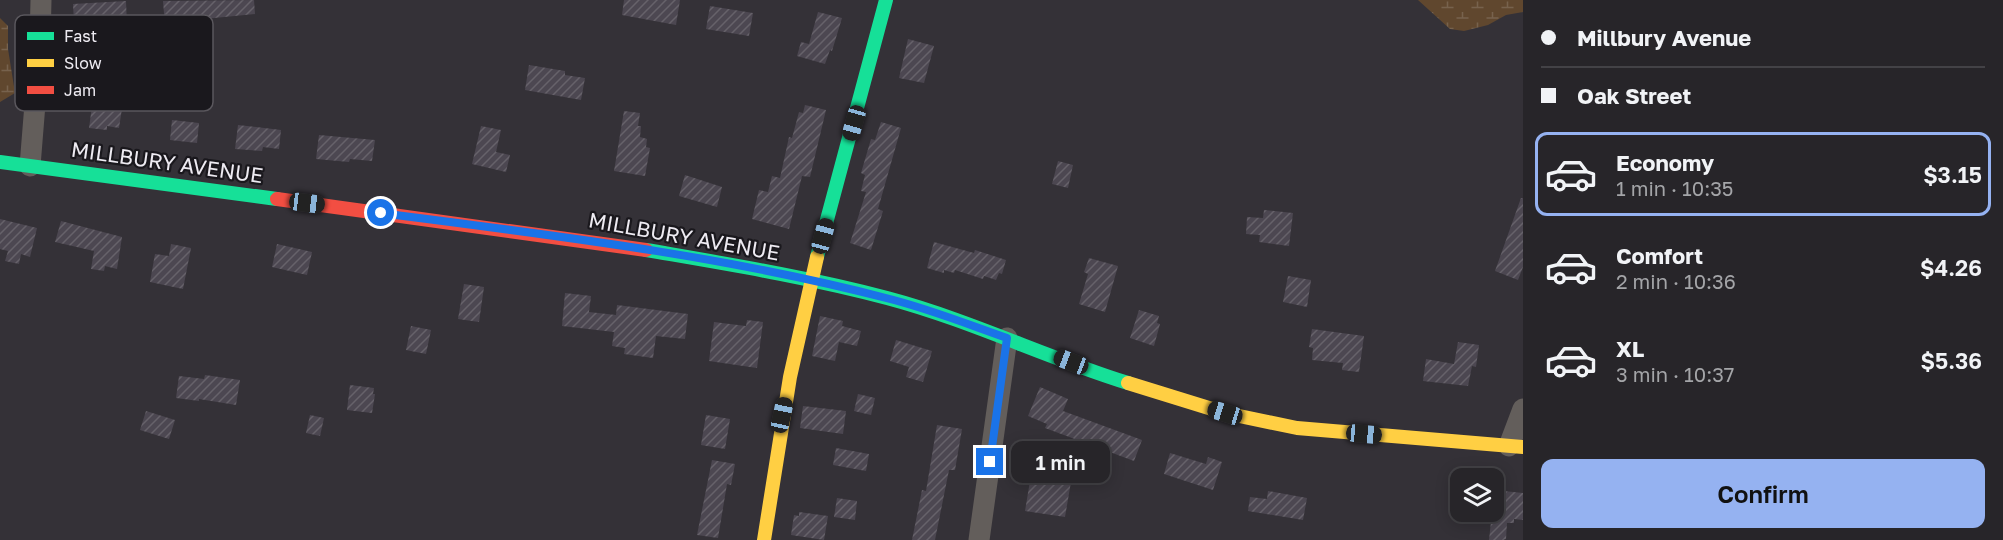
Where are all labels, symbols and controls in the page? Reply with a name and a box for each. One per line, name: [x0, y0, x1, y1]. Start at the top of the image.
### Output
legend: [15, 15, 213, 111]
text: Millbury Avenue: [1577, 24, 1751, 51]
text: Fast: [64, 26, 97, 46]
text: Slow: [64, 53, 102, 73]
text: Jam: [64, 80, 96, 100]
text: Oak Street: [1577, 82, 1691, 109]
car: [840, 103, 868, 143]
street label: MILLBURY AVENUE: [70, 136, 265, 188]
icon: car: [1544, 147, 1598, 201]
text: Economy: [1616, 149, 1714, 176]
text: $3.15: [1923, 161, 1982, 188]
text: 1 min · 10:35: [1616, 176, 1733, 200]
car: [288, 192, 326, 214]
route start: [367, 199, 394, 226]
street label: MILLBURY AVENUE: [587, 206, 782, 266]
car: [810, 216, 836, 256]
icon: car: [1544, 240, 1598, 294]
text: Comfort: [1616, 242, 1703, 269]
text: $4.26: [1920, 254, 1982, 281]
text: 2 min · 10:36: [1616, 269, 1736, 293]
icon: car: [1544, 333, 1598, 387]
text: XL: [1616, 335, 1644, 362]
car: [1051, 347, 1091, 377]
text: $5.36: [1920, 347, 1982, 374]
text: 3 min · 10:37: [1616, 362, 1734, 386]
car: [769, 396, 795, 434]
car: [1205, 399, 1245, 427]
car: [1345, 423, 1383, 445]
callout: 1 min: [1011, 441, 1110, 483]
route end: [976, 448, 1003, 475]
text: 1 min: [1035, 450, 1086, 474]
button: Confirm: [1541, 459, 1985, 528]
map controls: [1450, 468, 1504, 522]
button: layers: [1450, 468, 1504, 522]

